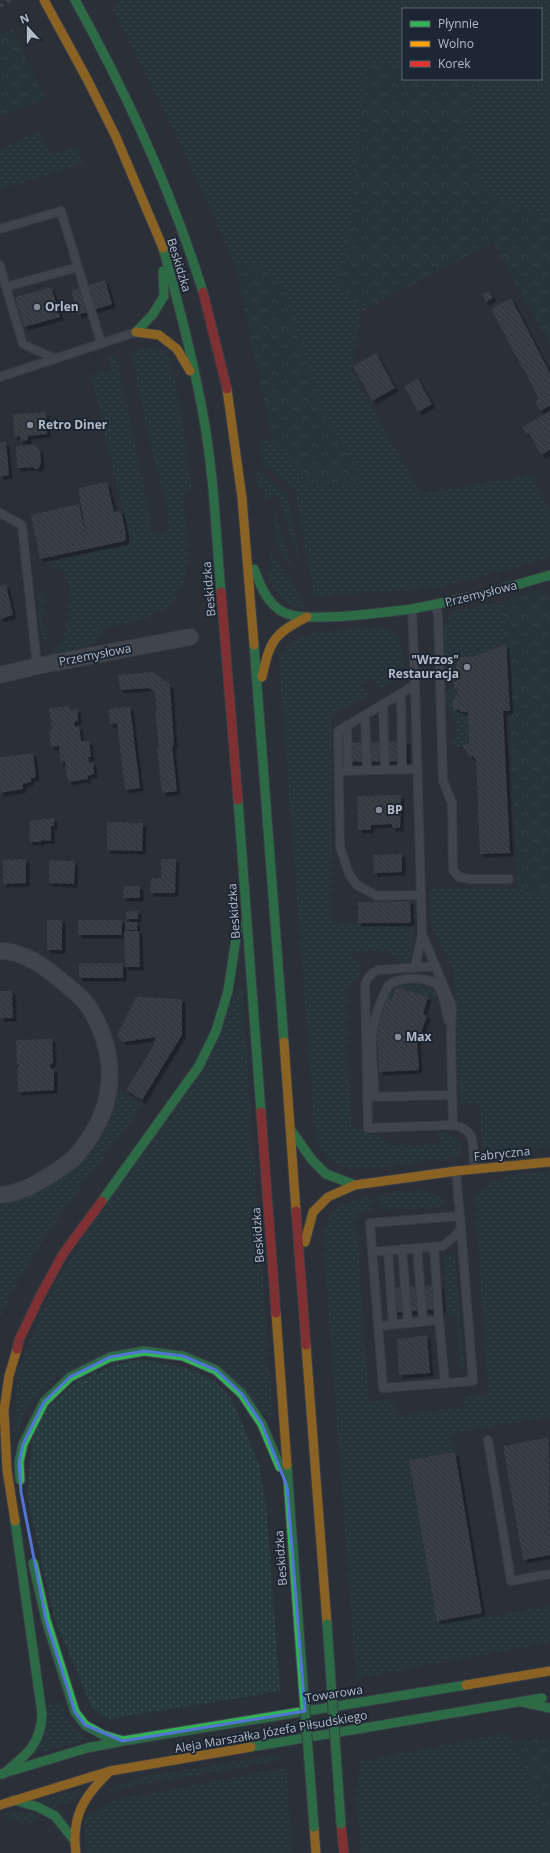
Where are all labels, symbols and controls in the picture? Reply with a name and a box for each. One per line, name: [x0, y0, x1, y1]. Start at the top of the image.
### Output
north arrow: [8, 8, 48, 48]
legend: [402, 8, 542, 80]
text: N: [17, 10, 31, 27]
text: Płynnie: [438, 15, 479, 32]
text: Wolno: [438, 35, 474, 52]
text: Korek: [438, 55, 471, 72]
street label: Beskidzka: [163, 236, 196, 294]
place label: Orlen: [45, 298, 79, 315]
marker: Orlen: [32, 302, 42, 312]
place label: Retro Diner: [38, 416, 108, 433]
marker: Retro Diner: [25, 420, 35, 430]
street label: Beskidzka: [198, 561, 219, 617]
street label: Przemysłowa: [443, 576, 519, 611]
street label: Przemysłowa: [57, 639, 133, 670]
place label: "Wrzos" Restauracja: [388, 651, 459, 682]
marker: "Wrzos" Restauracja: [462, 662, 472, 672]
place label: BP: [387, 801, 403, 818]
marker: BP: [374, 805, 384, 815]
street label: Beskidzka: [223, 883, 244, 939]
place label: Max: [406, 1028, 432, 1045]
marker: Max: [393, 1032, 403, 1042]
street label: Fabryczna: [473, 1142, 531, 1165]
street label: Beskidzka: [247, 1207, 268, 1263]
street label: Beskidzka: [270, 1530, 291, 1586]
street label: Towarowa: [304, 1681, 364, 1706]
street label: Aleja Marszałka Józefa Piłsudskiego: [173, 1706, 369, 1757]

